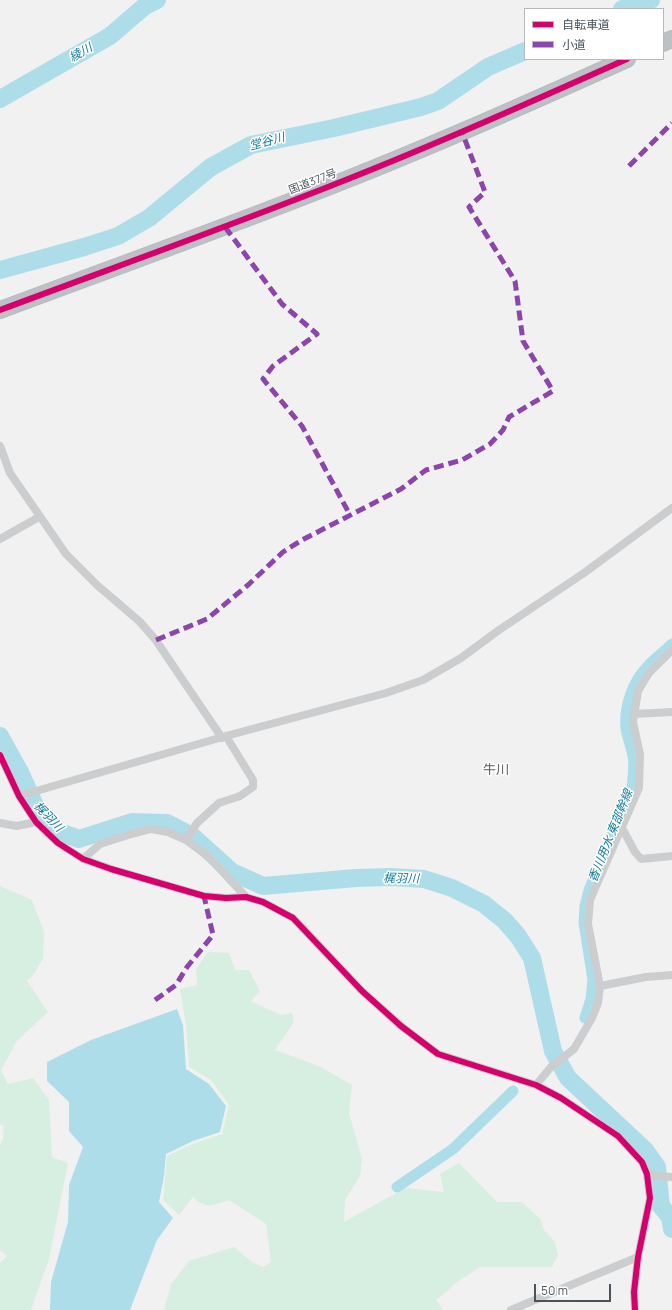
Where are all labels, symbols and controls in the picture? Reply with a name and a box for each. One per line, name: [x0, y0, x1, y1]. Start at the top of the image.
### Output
legend: [524, 8, 664, 60]
text: 自転車道: [562, 16, 610, 33]
text: 小道: [562, 36, 586, 53]
water label: 綾川: [67, 41, 95, 65]
water label: 堂谷川: [248, 130, 286, 154]
street label: 国道377号: [287, 167, 339, 197]
district label: 牛川: [483, 762, 509, 778]
water label: 香川用水 東部幹線: [586, 788, 636, 884]
water label: 梶羽川: [30, 799, 66, 835]
water label: 梶羽川: [383, 871, 419, 887]
scale bar: [536, 1276, 613, 1302]
text: 50 m: [541, 1282, 568, 1299]

